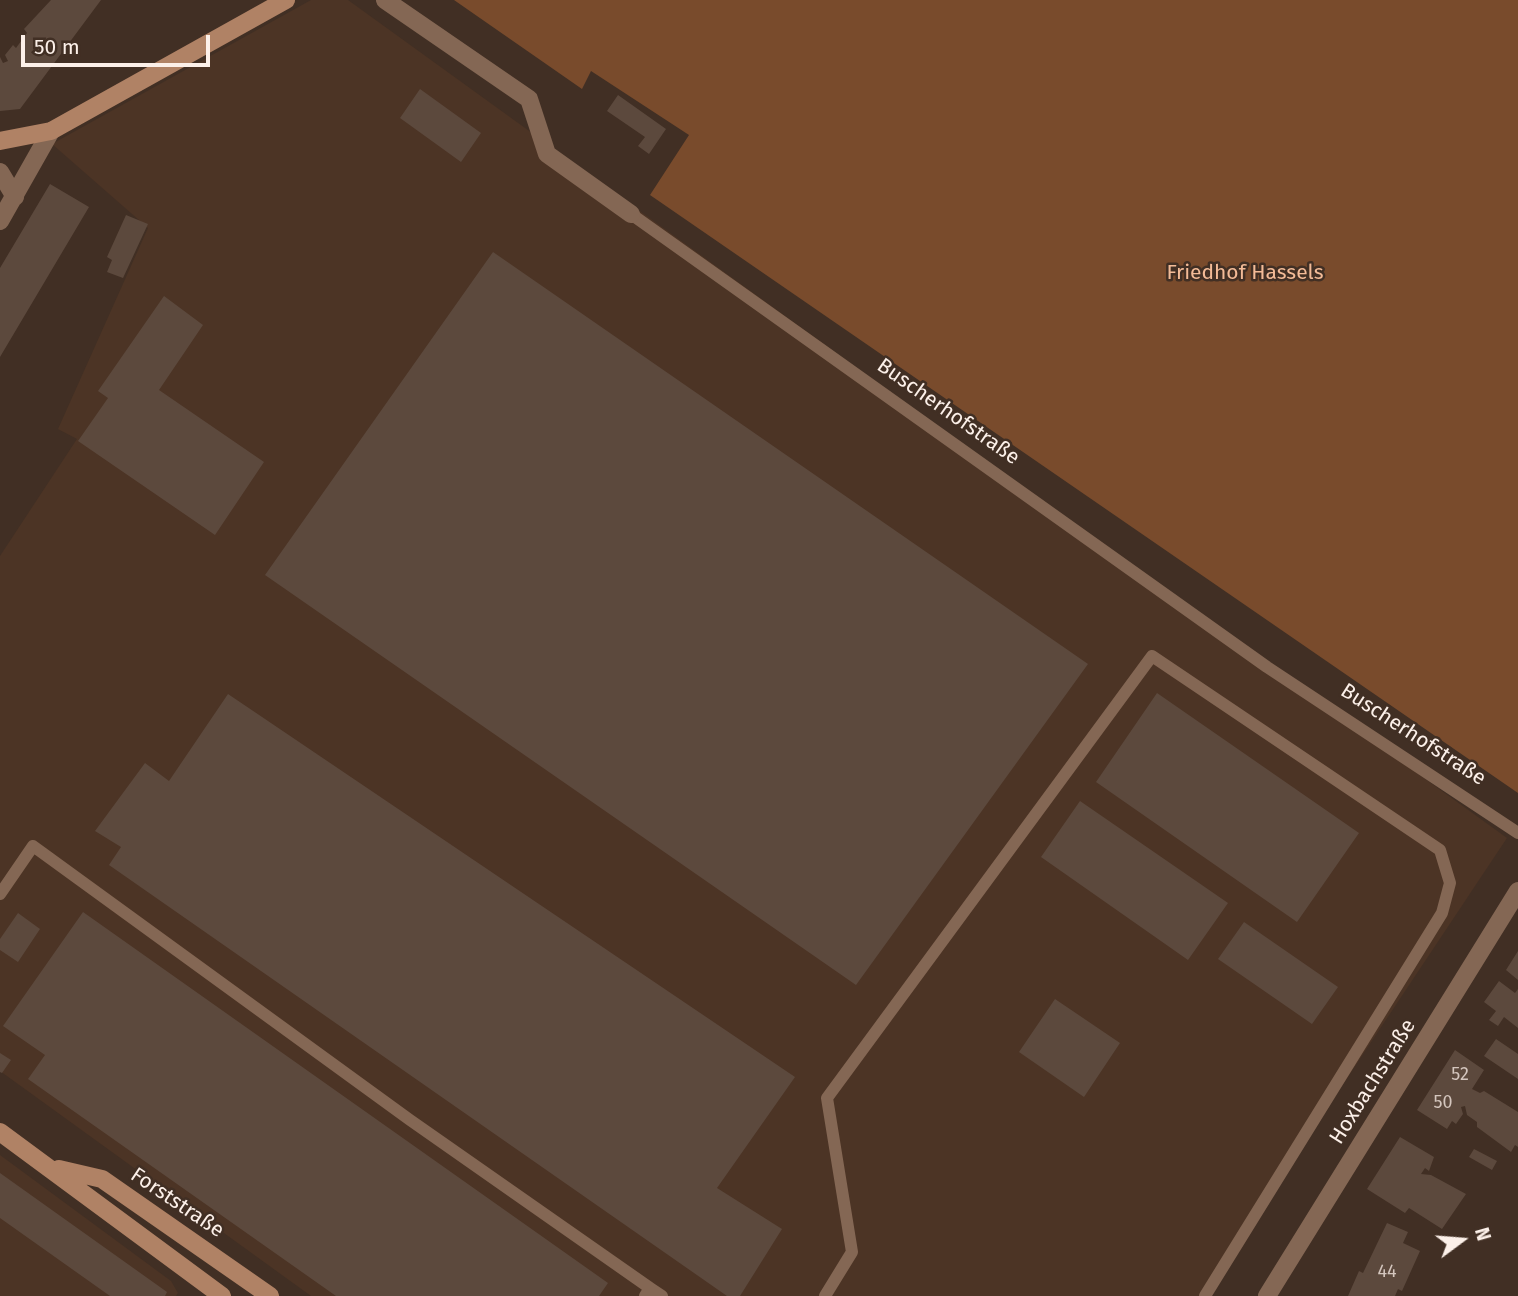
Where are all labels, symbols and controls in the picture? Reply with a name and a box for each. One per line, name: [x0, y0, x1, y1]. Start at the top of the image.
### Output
scale bar: [24, 21, 214, 65]
text: 50 m: [34, 34, 80, 60]
park label: Friedhof Hassels: [1166, 260, 1324, 286]
street label: Buscherhofstraße: [872, 353, 1024, 471]
street label: Buscherhofstraße: [1336, 679, 1490, 791]
street label: Hoxbachstraße: [1325, 1015, 1421, 1149]
house number: 52: [1451, 1064, 1469, 1086]
house number: 50: [1433, 1092, 1453, 1114]
street label: Forststraße: [126, 1163, 228, 1243]
north arrow: [1427, 1205, 1497, 1275]
text: N: [1470, 1225, 1495, 1243]
house number: 44: [1377, 1261, 1397, 1283]

